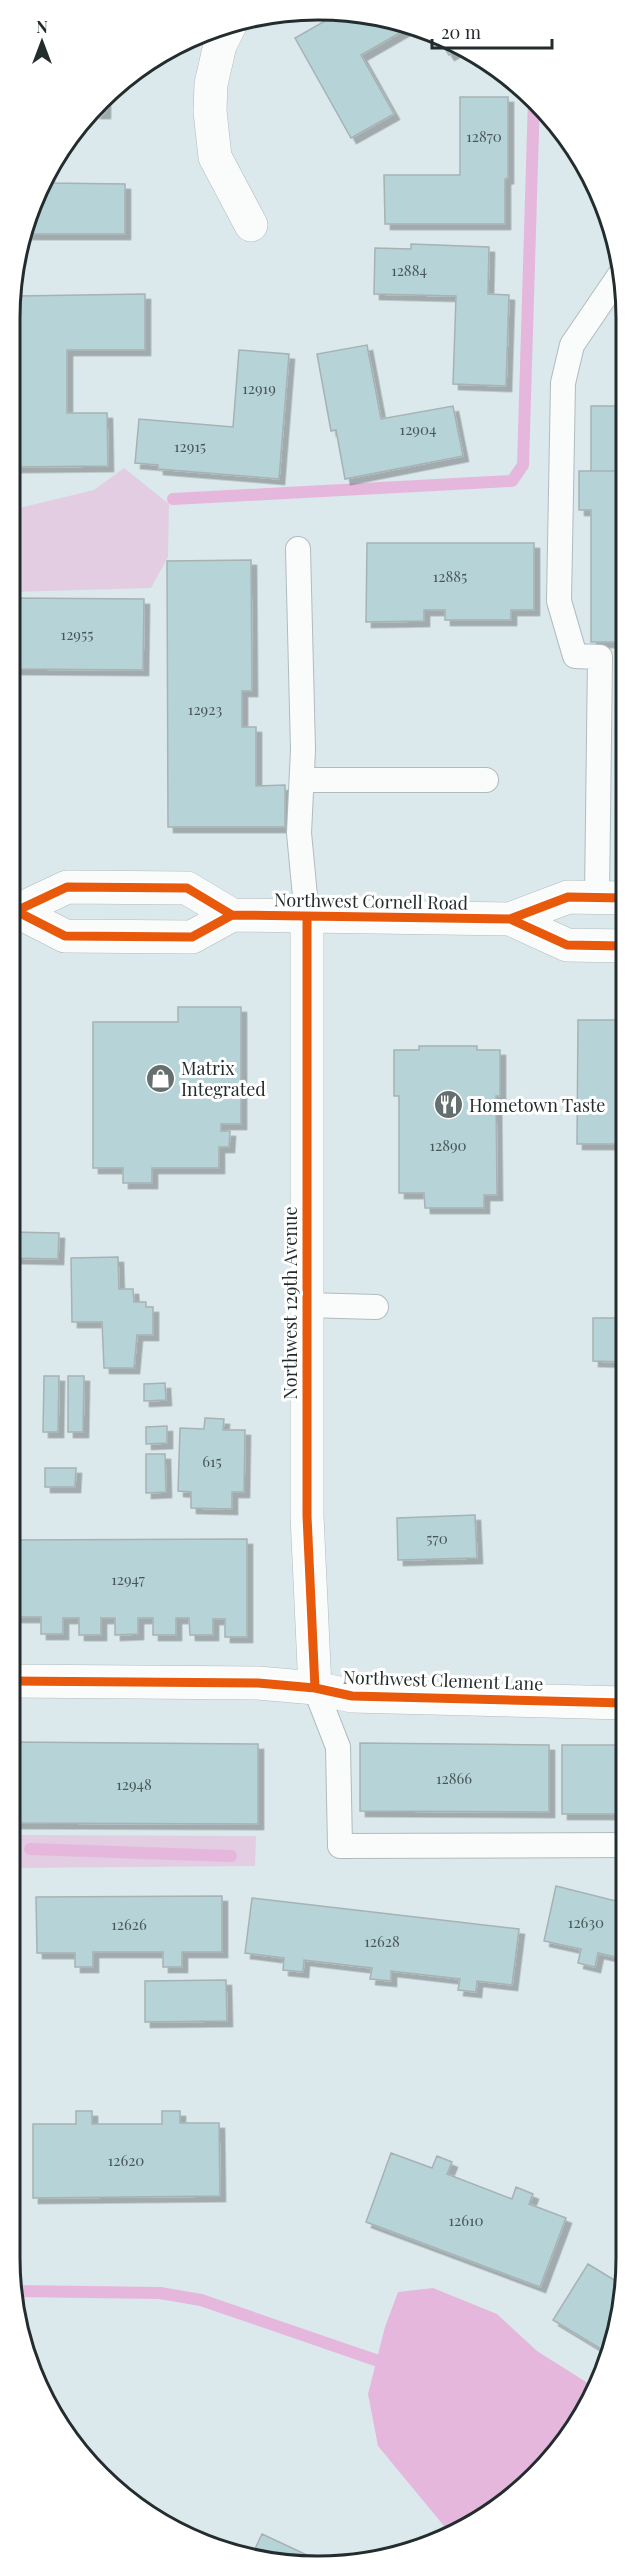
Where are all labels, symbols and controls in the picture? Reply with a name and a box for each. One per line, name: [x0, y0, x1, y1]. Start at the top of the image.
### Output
north arrow: [12, 12, 72, 72]
scale bar: [432, 12, 552, 50]
text: N: [36, 16, 48, 37]
text: 20 m: [441, 20, 481, 44]
house number: 12870: [466, 126, 502, 146]
house number: 12884: [391, 260, 427, 280]
house number: 12919: [242, 378, 276, 398]
house number: 12904: [400, 419, 436, 439]
house number: 12915: [174, 436, 206, 456]
house number: 12885: [433, 566, 467, 586]
house number: 12955: [61, 624, 93, 644]
house number: 12923: [188, 699, 222, 719]
street label: Northwest Cornell Road: [274, 887, 469, 915]
place label: Matrix Integrated: [181, 1056, 266, 1101]
shop icon: Matrix Integrated: [144, 1062, 176, 1094]
restaurant icon: Hometown Taste: [432, 1089, 464, 1121]
place label: Hometown Taste: [469, 1093, 605, 1117]
house number: 12890: [429, 1135, 467, 1155]
street label: Northwest 129th Avenue: [278, 1206, 302, 1400]
house number: 615: [202, 1451, 222, 1471]
house number: 570: [426, 1528, 448, 1548]
house number: 12947: [111, 1569, 145, 1589]
street label: Northwest Clement Lane: [342, 1665, 544, 1695]
house number: 12866: [436, 1768, 472, 1788]
house number: 12948: [116, 1774, 152, 1794]
house number: 12630: [568, 1912, 604, 1932]
house number: 12626: [111, 1914, 147, 1934]
house number: 12628: [364, 1931, 400, 1951]
house number: 12620: [108, 2150, 144, 2170]
house number: 12610: [448, 2210, 484, 2230]

